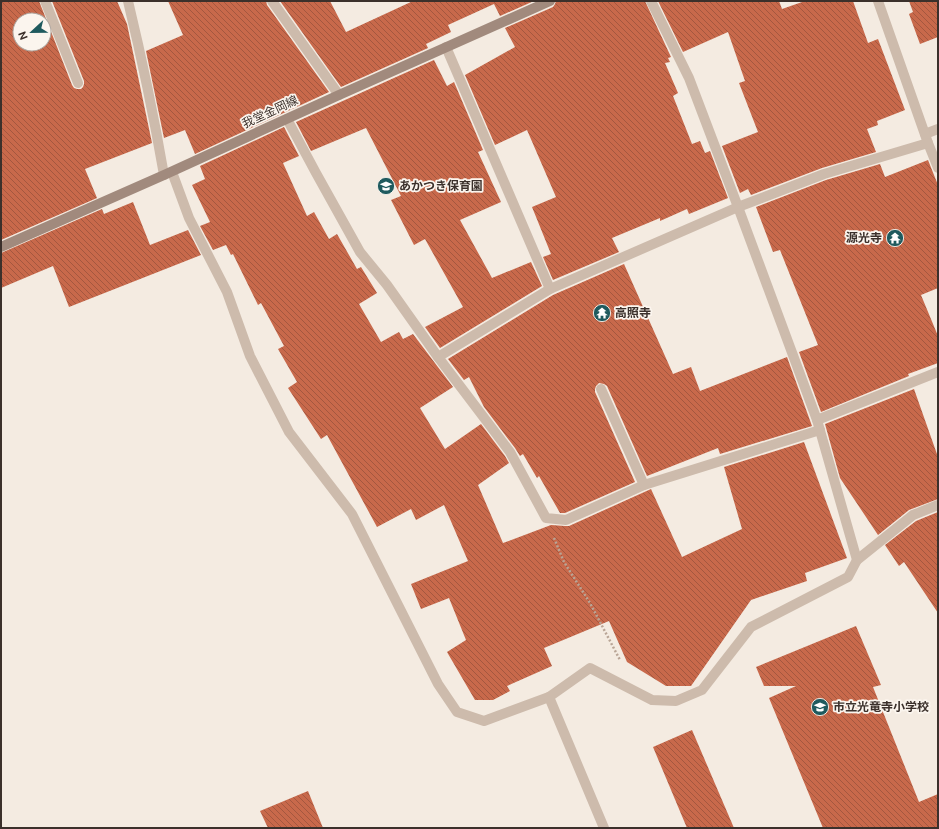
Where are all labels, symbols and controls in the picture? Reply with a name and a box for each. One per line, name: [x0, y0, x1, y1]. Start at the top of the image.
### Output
north arrow: [12, 12, 52, 52]
text: N: [16, 30, 30, 42]
street label: 我堂金岡線: [240, 93, 300, 130]
school or university icon: あかつき保育園: [376, 176, 396, 196]
place label: あかつき保育園: [399, 179, 483, 192]
temple icon: 源光寺: [885, 228, 905, 248]
place label: 源光寺: [846, 231, 882, 244]
temple icon: 高照寺: [592, 303, 612, 323]
place label: 高照寺: [615, 306, 651, 319]
school or university icon: 市立光竜寺小学校: [810, 697, 830, 717]
place label: 市立光竜寺小学校: [833, 700, 929, 713]

